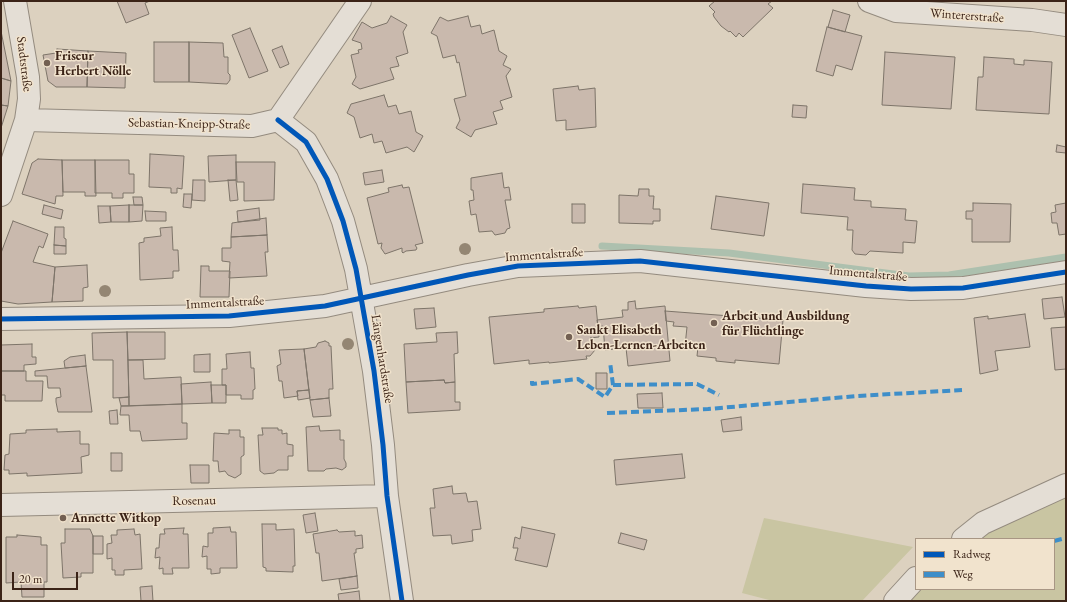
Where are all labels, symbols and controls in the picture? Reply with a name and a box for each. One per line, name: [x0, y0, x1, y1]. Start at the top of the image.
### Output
street label: Wintererstraße: [930, 6, 1004, 26]
street label: Stadtstraße: [13, 36, 35, 92]
place label: Friseur Herbert Nölle: [55, 48, 131, 79]
marker: Friseur Herbert Nölle: [42, 58, 52, 68]
street label: Sebastian-Kneipp-Straße: [128, 115, 250, 133]
street label: Immentalstraße: [504, 244, 584, 266]
street label: Immentalstraße: [828, 263, 908, 285]
street label: Immentalstraße: [185, 293, 265, 313]
place label: Arbeit und Ausbildung für Flüchtlinge: [722, 308, 849, 339]
street label: Längenhardstraße: [367, 314, 397, 404]
marker: Arbeit und Ausbildung für Flüchtlinge: [709, 318, 719, 328]
place label: Sankt Elisabeth Leben-Lernen-Arbeiten: [577, 322, 706, 353]
marker: Sankt Elisabeth Leben-Lernen-Arbeiten: [564, 332, 574, 342]
street label: Rosenau: [172, 493, 216, 509]
place label: Annette Witkop: [71, 510, 161, 526]
marker: Annette Witkop: [58, 513, 68, 523]
legend: [915, 538, 1055, 590]
text: Radweg: [953, 546, 990, 562]
scale bar: [14, 564, 80, 590]
text: Weg: [953, 566, 973, 582]
text: 20 m: [19, 571, 42, 587]

